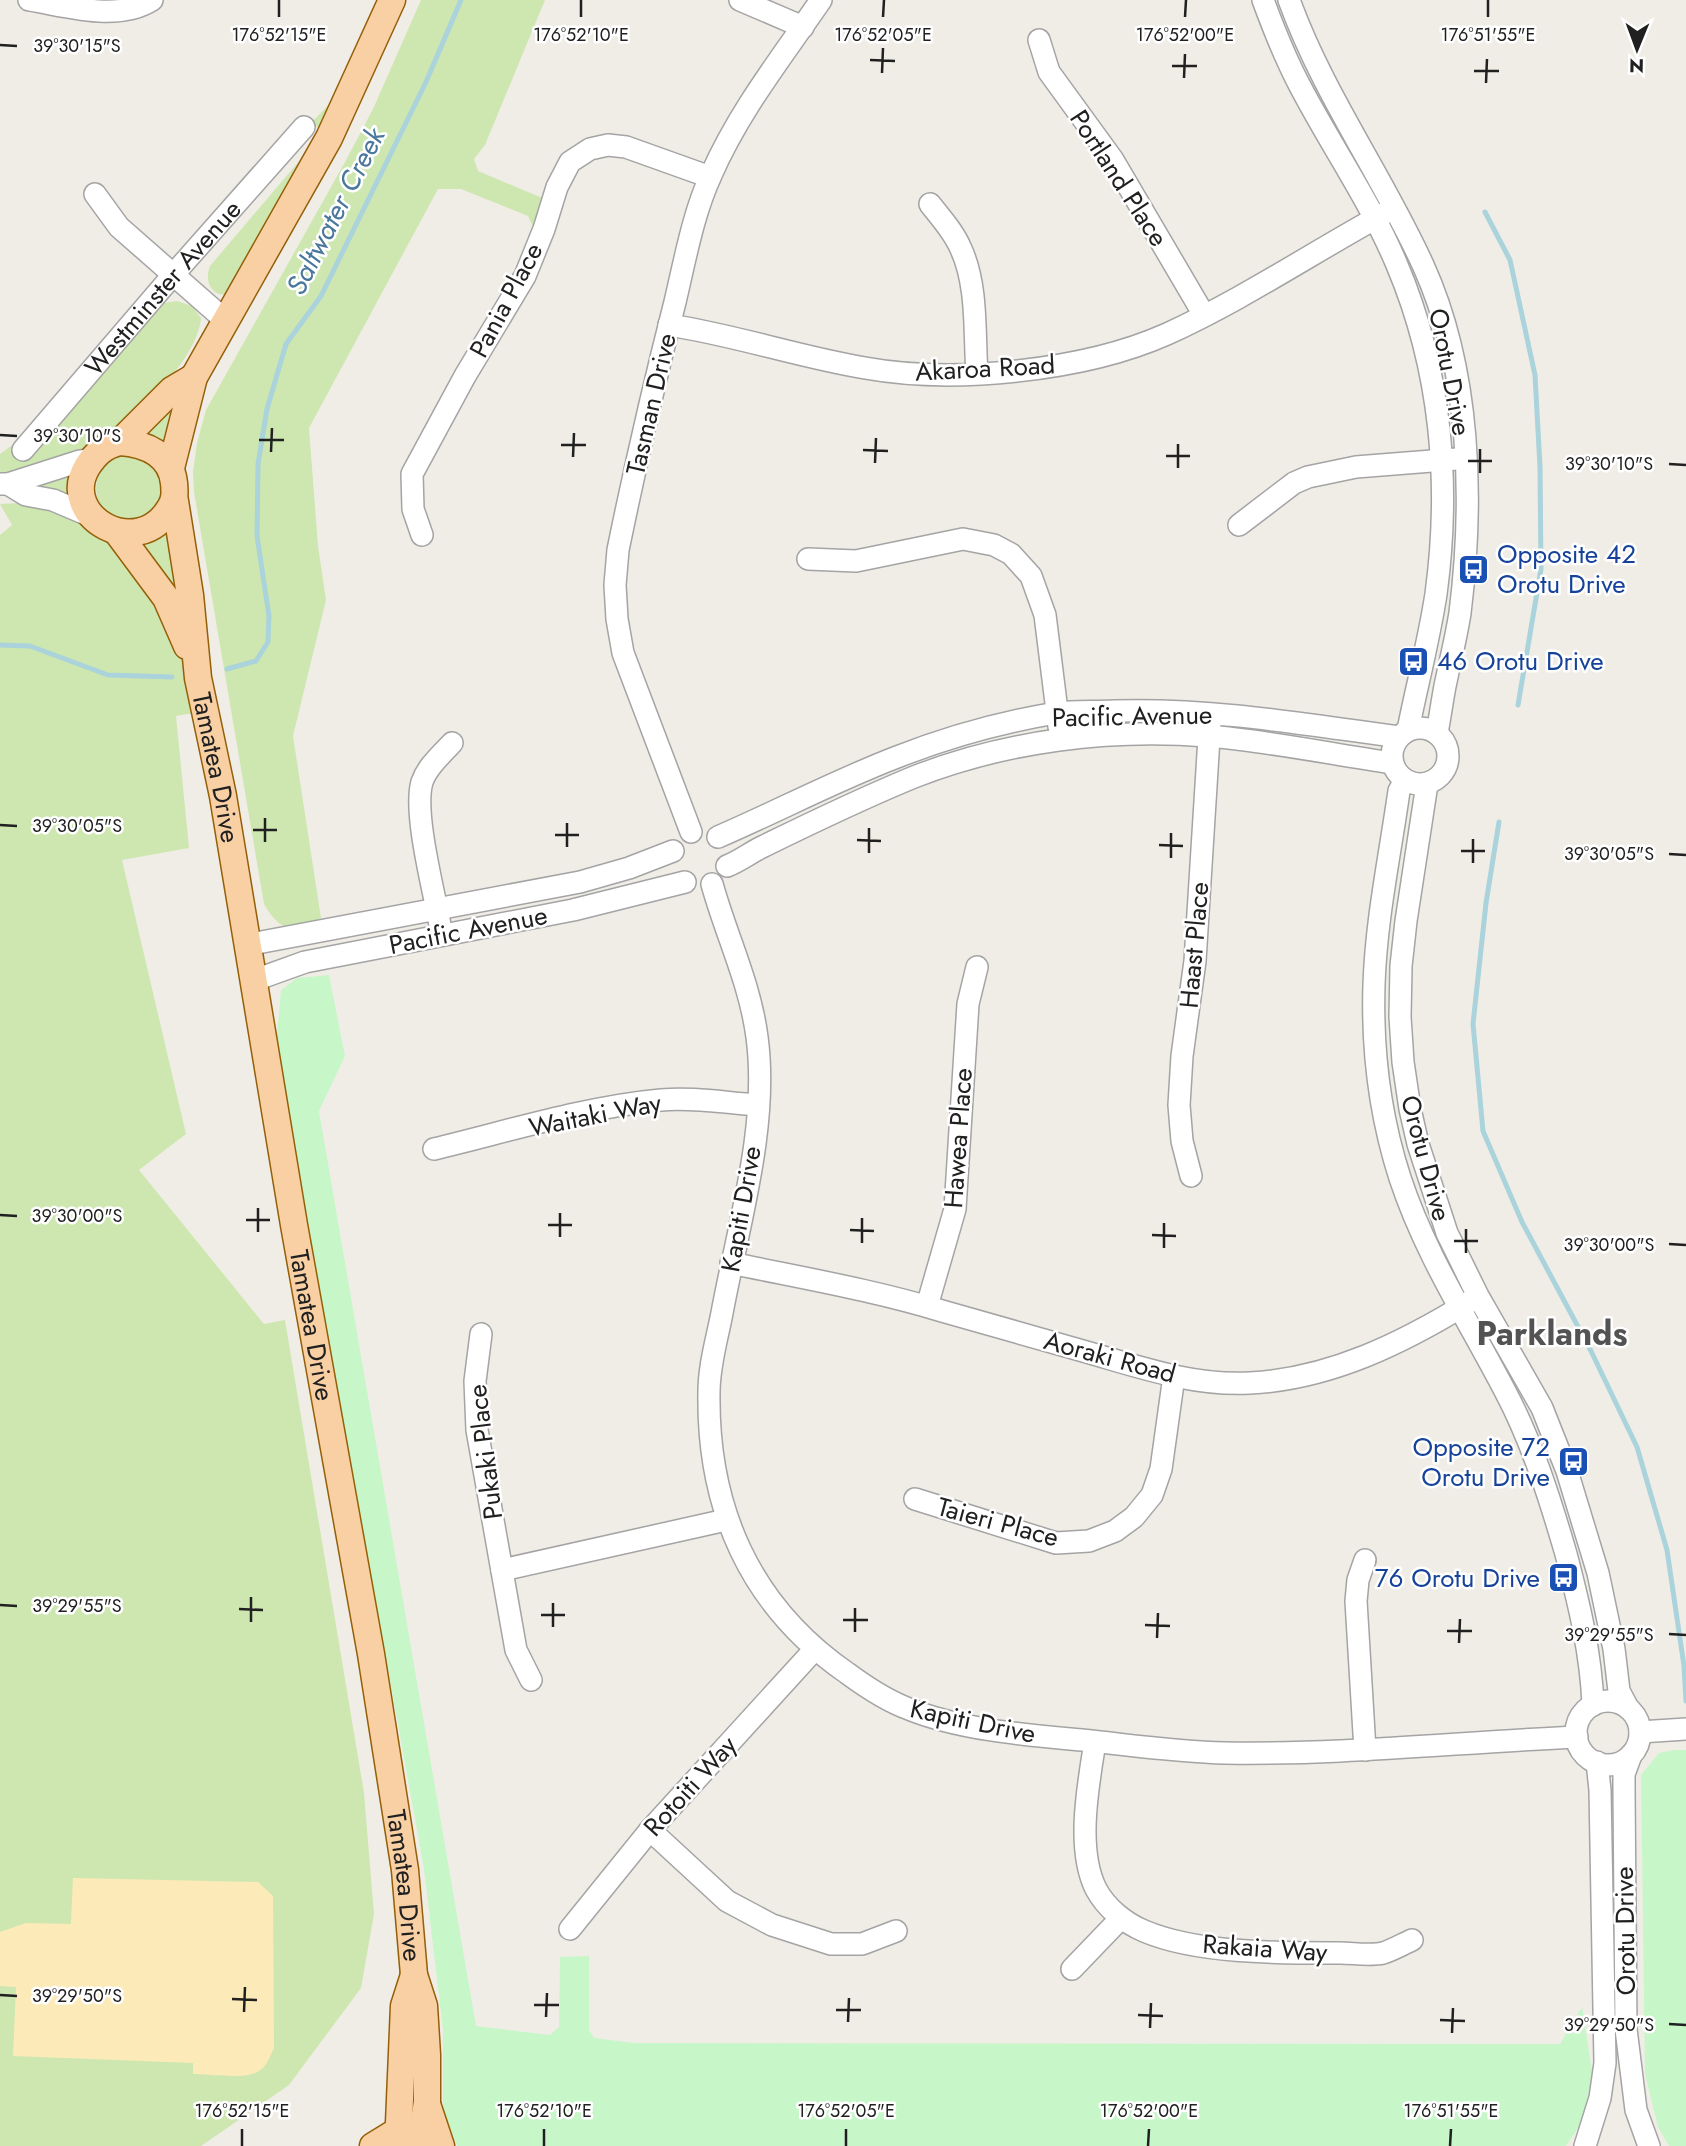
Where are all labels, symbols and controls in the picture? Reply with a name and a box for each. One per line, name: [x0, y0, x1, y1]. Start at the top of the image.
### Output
north arrow: [1602, 14, 1672, 84]
text: 176°52'15"E: [232, 22, 326, 48]
text: 176°52'10"E: [533, 22, 629, 48]
text: 176°52'05"E: [834, 22, 932, 48]
text: 176°52'00"E: [1136, 22, 1234, 48]
text: 176°51'55"E: [1441, 22, 1535, 48]
text: 39°30'15"S: [33, 33, 121, 59]
text: N: [1629, 52, 1644, 79]
street label: Portland Place: [1061, 102, 1177, 254]
water label: Saltwater Creek: [276, 120, 396, 302]
street label: Westminster Avenue: [75, 191, 250, 384]
street label: Pania Place: [460, 236, 552, 364]
street label: Orotu Drive: [1419, 305, 1481, 439]
street label: Tasman Drive: [616, 329, 686, 479]
street label: Akaroa Road: [914, 345, 1056, 391]
text: 39°30'10"S: [33, 423, 121, 449]
text: 39°30'10"S: [1565, 451, 1653, 477]
place label: Opposite 42 Orotu Drive: [1497, 535, 1636, 603]
bus stop icon: Opposite 42 Orotu Drive: [1457, 552, 1491, 586]
place label: 46 Orotu Drive: [1437, 642, 1604, 680]
bus stop icon: 46 Orotu Drive: [1397, 644, 1431, 678]
street label: Tamatea Drive: [183, 689, 249, 846]
street label: Pacific Avenue: [1051, 696, 1213, 736]
text: 39°30'05"S: [32, 813, 122, 839]
text: 39°30'05"S: [1564, 841, 1654, 867]
street label: Haast Place: [1170, 880, 1218, 1010]
street label: Pacific Avenue: [386, 896, 550, 964]
street label: Hawea Place: [934, 1067, 982, 1209]
street label: Waitaki Way: [526, 1083, 665, 1146]
street label: Orotu Drive: [1391, 1091, 1461, 1225]
street label: Kapiti Drive: [711, 1143, 771, 1275]
text: 39°30'00"S: [32, 1203, 123, 1229]
text: 39°30'00"S: [1564, 1232, 1655, 1258]
street label: Tamatea Drive: [280, 1247, 344, 1404]
district label: Parklands: [1476, 1310, 1628, 1357]
street label: Aoraki Road: [1040, 1321, 1180, 1393]
street label: Pukaki Place: [458, 1382, 512, 1522]
place label: Opposite 72 Orotu Drive: [1413, 1428, 1550, 1496]
bus stop icon: Opposite 72 Orotu Drive: [1556, 1445, 1590, 1479]
street label: Taieri Place: [933, 1488, 1063, 1556]
place label: 76 Orotu Drive: [1375, 1559, 1540, 1597]
bus stop icon: 76 Orotu Drive: [1546, 1561, 1580, 1595]
text: 39°29'55"S: [32, 1593, 122, 1619]
text: 39°29'55"S: [1564, 1622, 1654, 1648]
street label: Kapiti Drive: [907, 1689, 1039, 1753]
street label: Rotoiti Way: [634, 1727, 746, 1845]
street label: Tamatea Drive: [377, 1807, 432, 1963]
street label: Orotu Drive: [1605, 1866, 1645, 1996]
street label: Rakaia Way: [1201, 1925, 1329, 1971]
text: 39°29'50"S: [32, 1983, 122, 2009]
text: 39°29'50"S: [1564, 2012, 1654, 2038]
text: 176°52'15"E: [195, 2098, 289, 2124]
text: 176°52'10"E: [496, 2098, 592, 2124]
text: 176°52'05"E: [797, 2098, 895, 2124]
text: 176°52'00"E: [1100, 2098, 1198, 2124]
text: 176°51'55"E: [1404, 2098, 1498, 2124]

